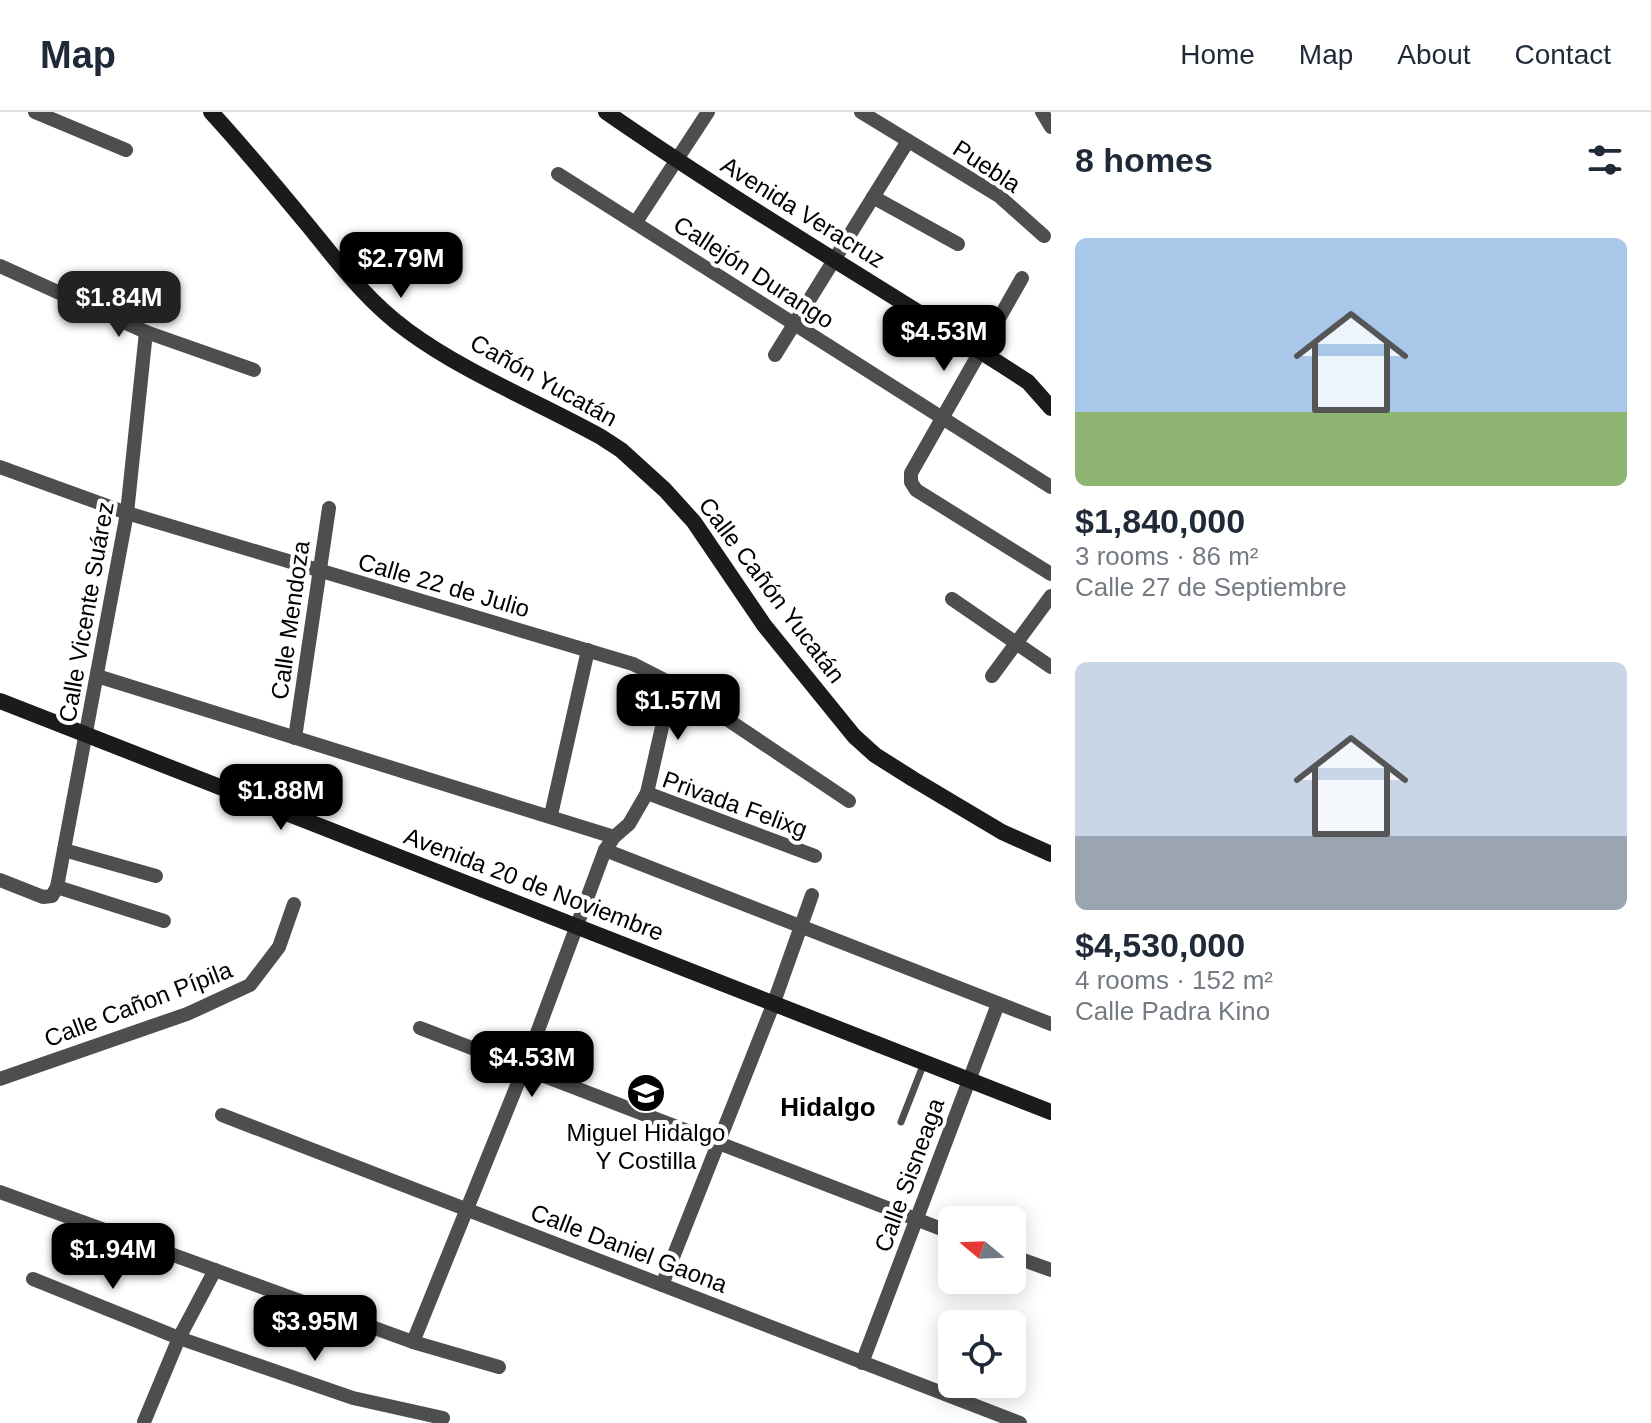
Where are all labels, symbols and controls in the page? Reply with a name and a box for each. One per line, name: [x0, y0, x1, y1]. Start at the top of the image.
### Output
text: Map: [40, 34, 116, 76]
text: Home: [1180, 39, 1255, 70]
text: Map: [1299, 39, 1353, 70]
text: About: [1397, 39, 1471, 70]
text: Contact: [1515, 39, 1611, 70]
street label: Puebla: [948, 134, 1026, 198]
icon: filters: [1583, 138, 1627, 182]
text: 8 homes: [1075, 141, 1213, 179]
street label: Avenida Veracruz: [716, 151, 890, 273]
street label: Callejón Durango: [669, 210, 839, 334]
pin: $2.79M: [336, 232, 466, 300]
text: $2.79M: [358, 243, 444, 273]
pin: $1.84M: [54, 271, 184, 339]
text: $1.84M: [76, 282, 162, 312]
icon: home: [1279, 290, 1423, 434]
pin: $4.53M: [879, 305, 1009, 373]
text: $4.53M: [901, 316, 987, 346]
street label: Cañón Yucatán: [466, 329, 622, 431]
street label: Calle Cañón Yucatán: [693, 492, 851, 688]
street label: Calle Vicente Suárez: [53, 500, 119, 724]
text: $1,840,000: [1075, 502, 1245, 540]
street label: Calle Mendoza: [265, 538, 315, 701]
text: 3 rooms · 86 m²: [1075, 541, 1259, 571]
street label: Calle 22 de Julio: [355, 548, 533, 622]
text: Calle 27 de Septiembre: [1075, 572, 1347, 602]
pin: $1.57M: [613, 674, 743, 742]
text: $1.57M: [635, 685, 721, 715]
icon: home: [1279, 714, 1423, 858]
pin: $1.88M: [216, 764, 346, 832]
street label: Privada Felixg: [659, 765, 811, 843]
text: $1.88M: [238, 775, 324, 805]
street label: Avenida 20 de Noviembre: [400, 822, 668, 946]
text: $4,530,000: [1075, 926, 1245, 964]
street label: Calle Cañon Pípila: [40, 956, 236, 1052]
text: 4 rooms · 152 m²: [1075, 965, 1273, 995]
text: Calle Padra Kino: [1075, 996, 1270, 1026]
pin: $4.53M: [467, 1031, 597, 1099]
text: $4.53M: [489, 1042, 575, 1072]
school or university icon: Miguel Hidalgo Y Costilla: [625, 1072, 667, 1114]
district label: Hidalgo: [780, 1092, 876, 1122]
street label: Calle Sisneaga: [869, 1094, 950, 1255]
place label: Miguel Hidalgo Y Costilla: [567, 1119, 725, 1174]
street label: Calle Daniel Gaona: [527, 1198, 732, 1298]
north arrow: [938, 1206, 1026, 1294]
map controls: [938, 1206, 1026, 1398]
pin: $1.94M: [48, 1223, 178, 1291]
text: $1.94M: [70, 1234, 156, 1264]
pin: $3.95M: [250, 1295, 380, 1363]
text: $3.95M: [272, 1306, 358, 1336]
button: locate: [938, 1310, 1026, 1398]

